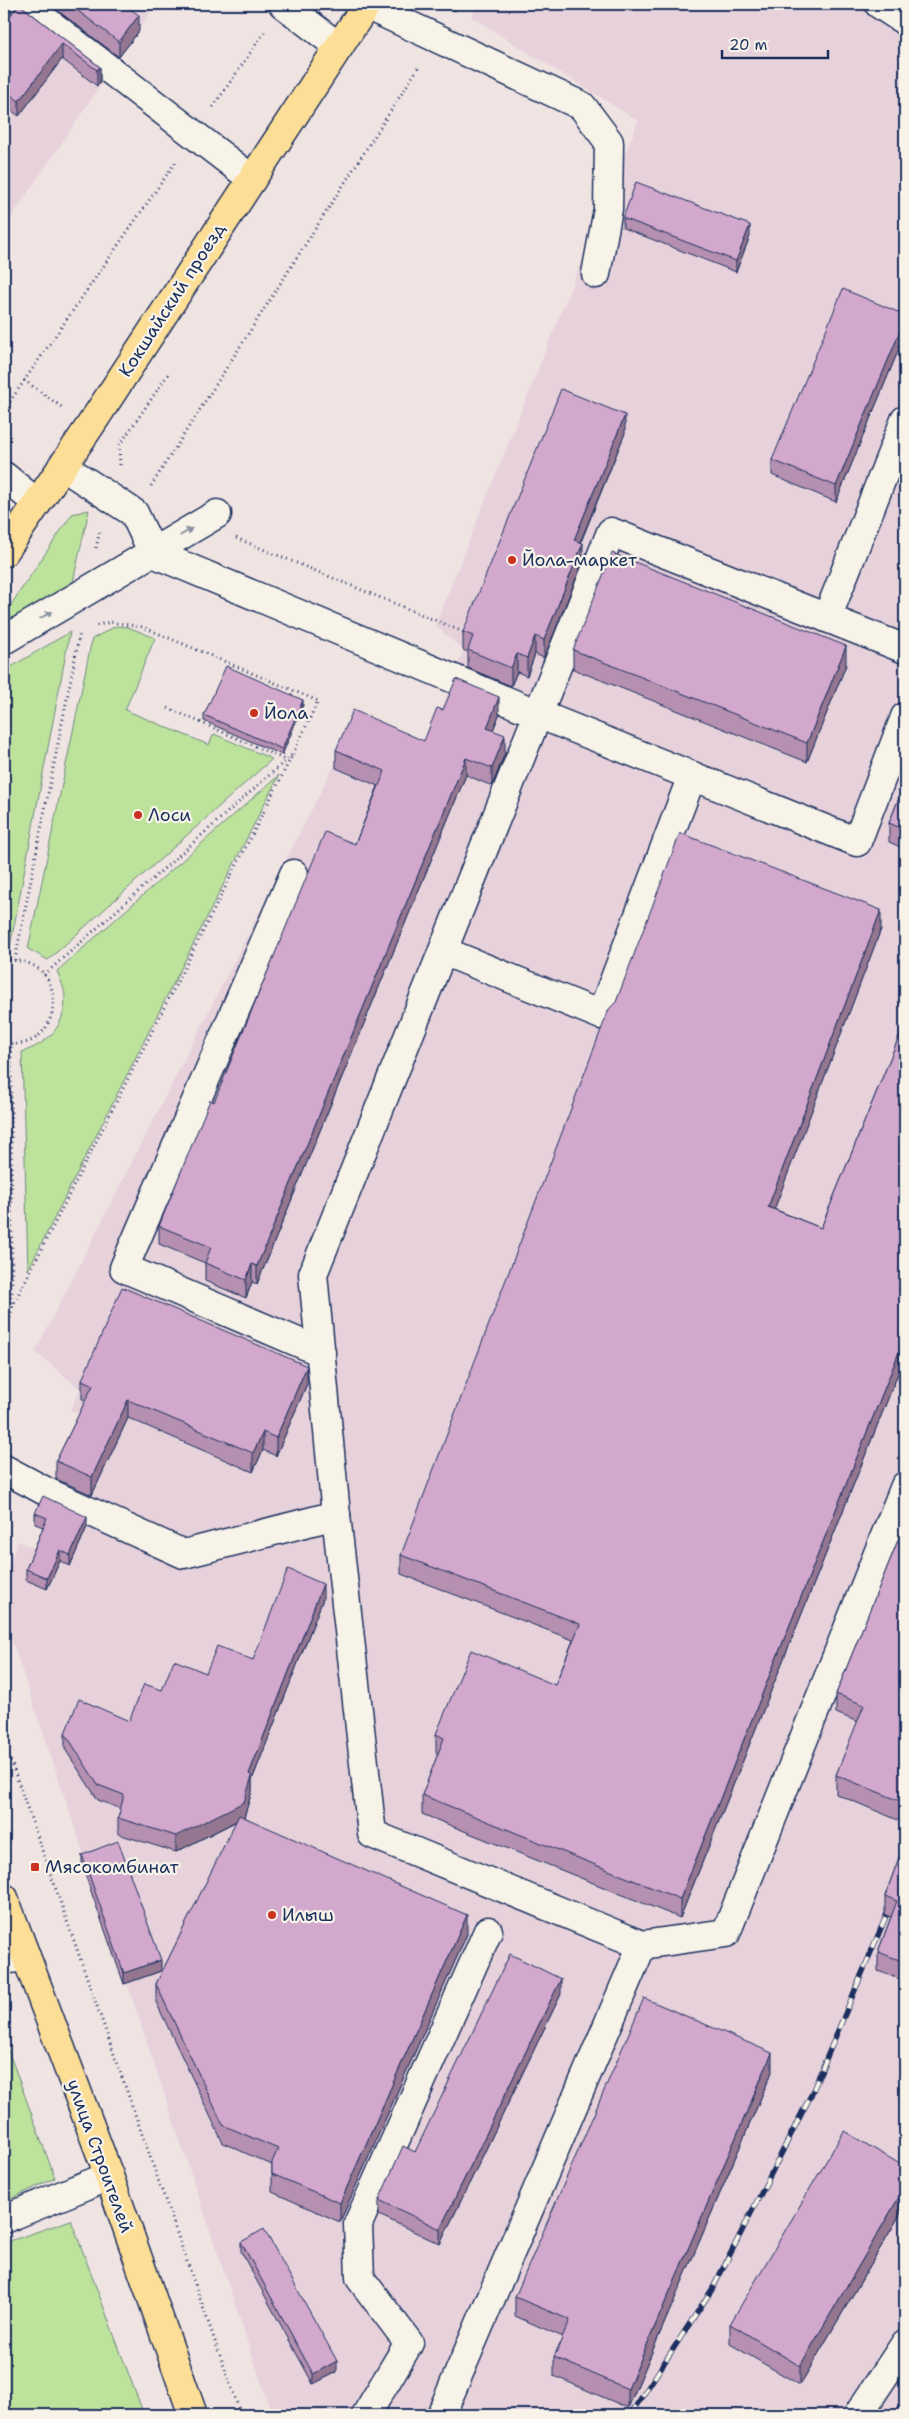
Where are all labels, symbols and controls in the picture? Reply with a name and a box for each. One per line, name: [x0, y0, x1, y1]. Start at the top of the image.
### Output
scale bar: [722, 28, 828, 60]
text: 20 m: [729, 35, 768, 55]
street label: Кокшайский проезд: [113, 218, 231, 382]
one-way arrow: [179, 528, 192, 537]
place label: Йола-маркет: [522, 548, 638, 572]
marker: Йола-маркет: [506, 554, 518, 566]
one-way arrow: [39, 611, 52, 620]
place label: Йола: [264, 701, 309, 725]
marker: Йола: [248, 707, 260, 719]
place label: Лоси: [148, 803, 191, 827]
marker: Лоси: [132, 809, 144, 821]
place label: Мясокомбинат: [45, 1855, 180, 1879]
marker: Мясокомбинат: [29, 1861, 41, 1873]
place label: Илыш: [282, 1903, 334, 1927]
marker: Илыш: [266, 1909, 278, 1921]
street label: улица Строителей: [61, 2076, 139, 2236]

